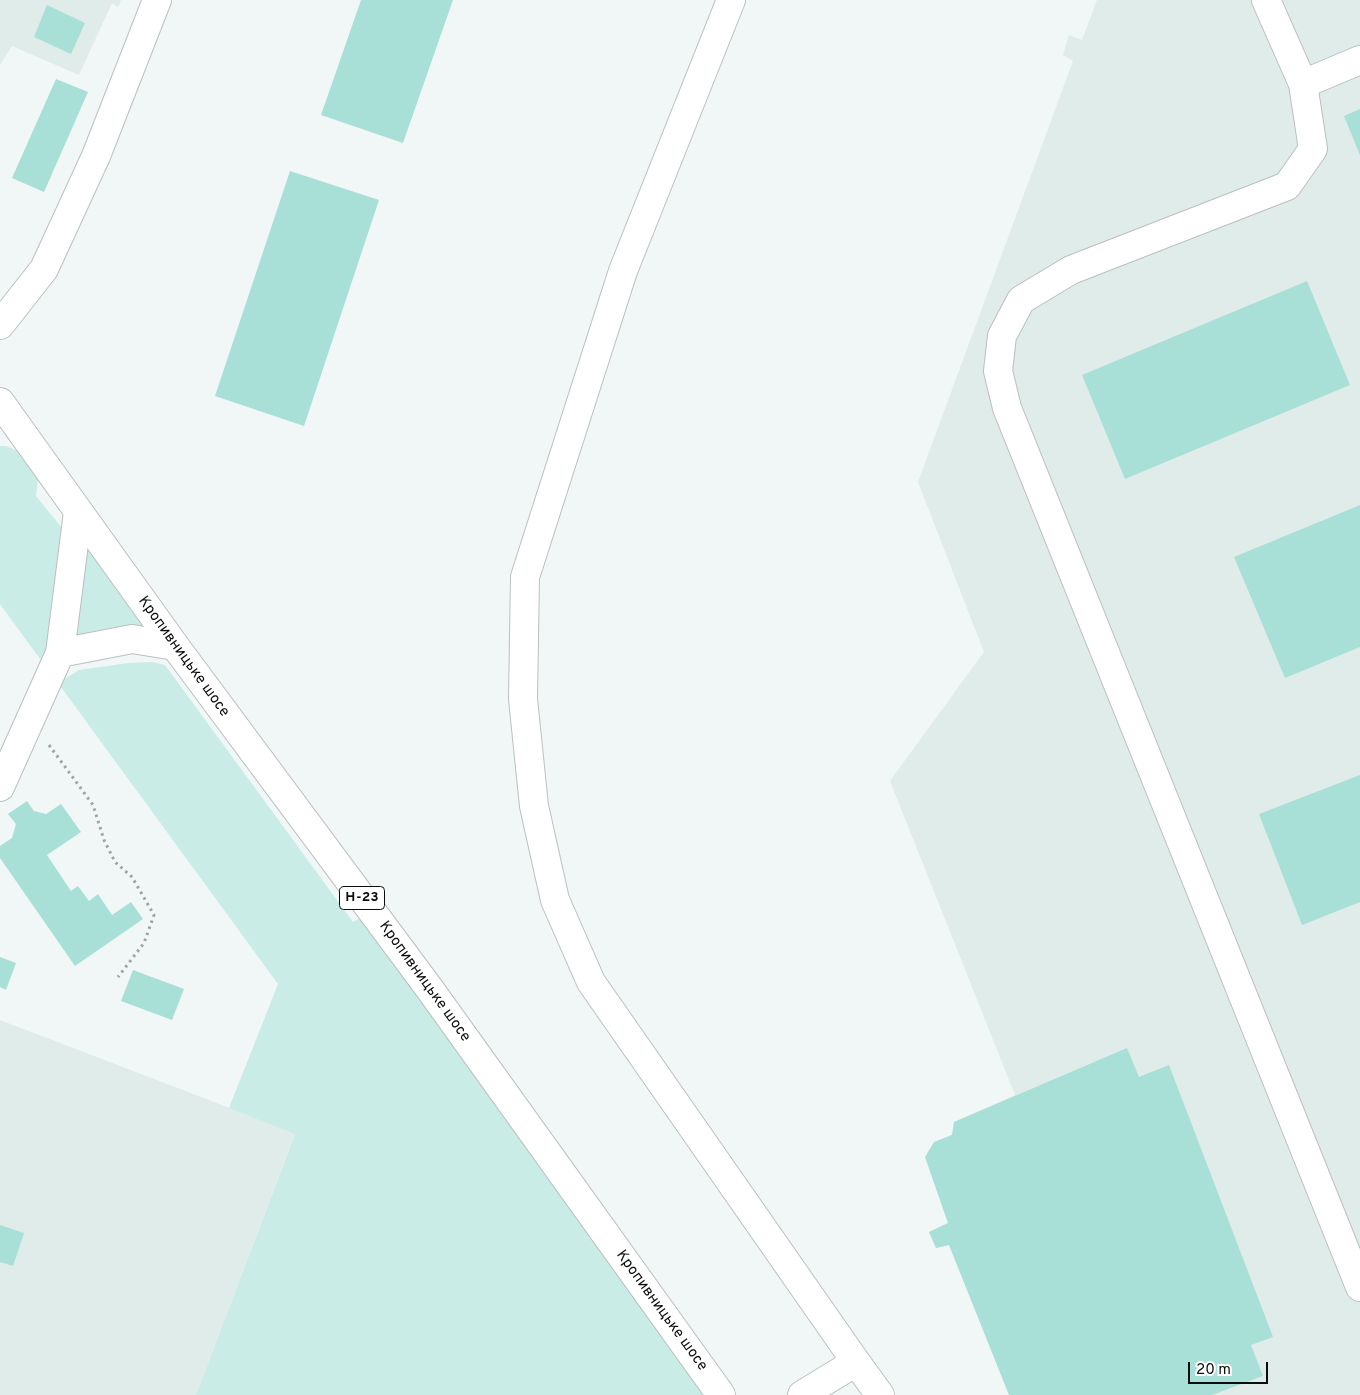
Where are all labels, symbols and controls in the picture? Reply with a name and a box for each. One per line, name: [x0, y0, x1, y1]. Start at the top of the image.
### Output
street label: Кропивницьке шосе: [133, 593, 233, 721]
road number: Н-23: [340, 886, 384, 910]
street label: Кропивницьке шосе: [374, 918, 474, 1046]
street label: Кропивницьке шосе: [611, 1247, 711, 1375]
scale bar: [1190, 1352, 1270, 1384]
text: 20 m: [1196, 1361, 1231, 1380]

